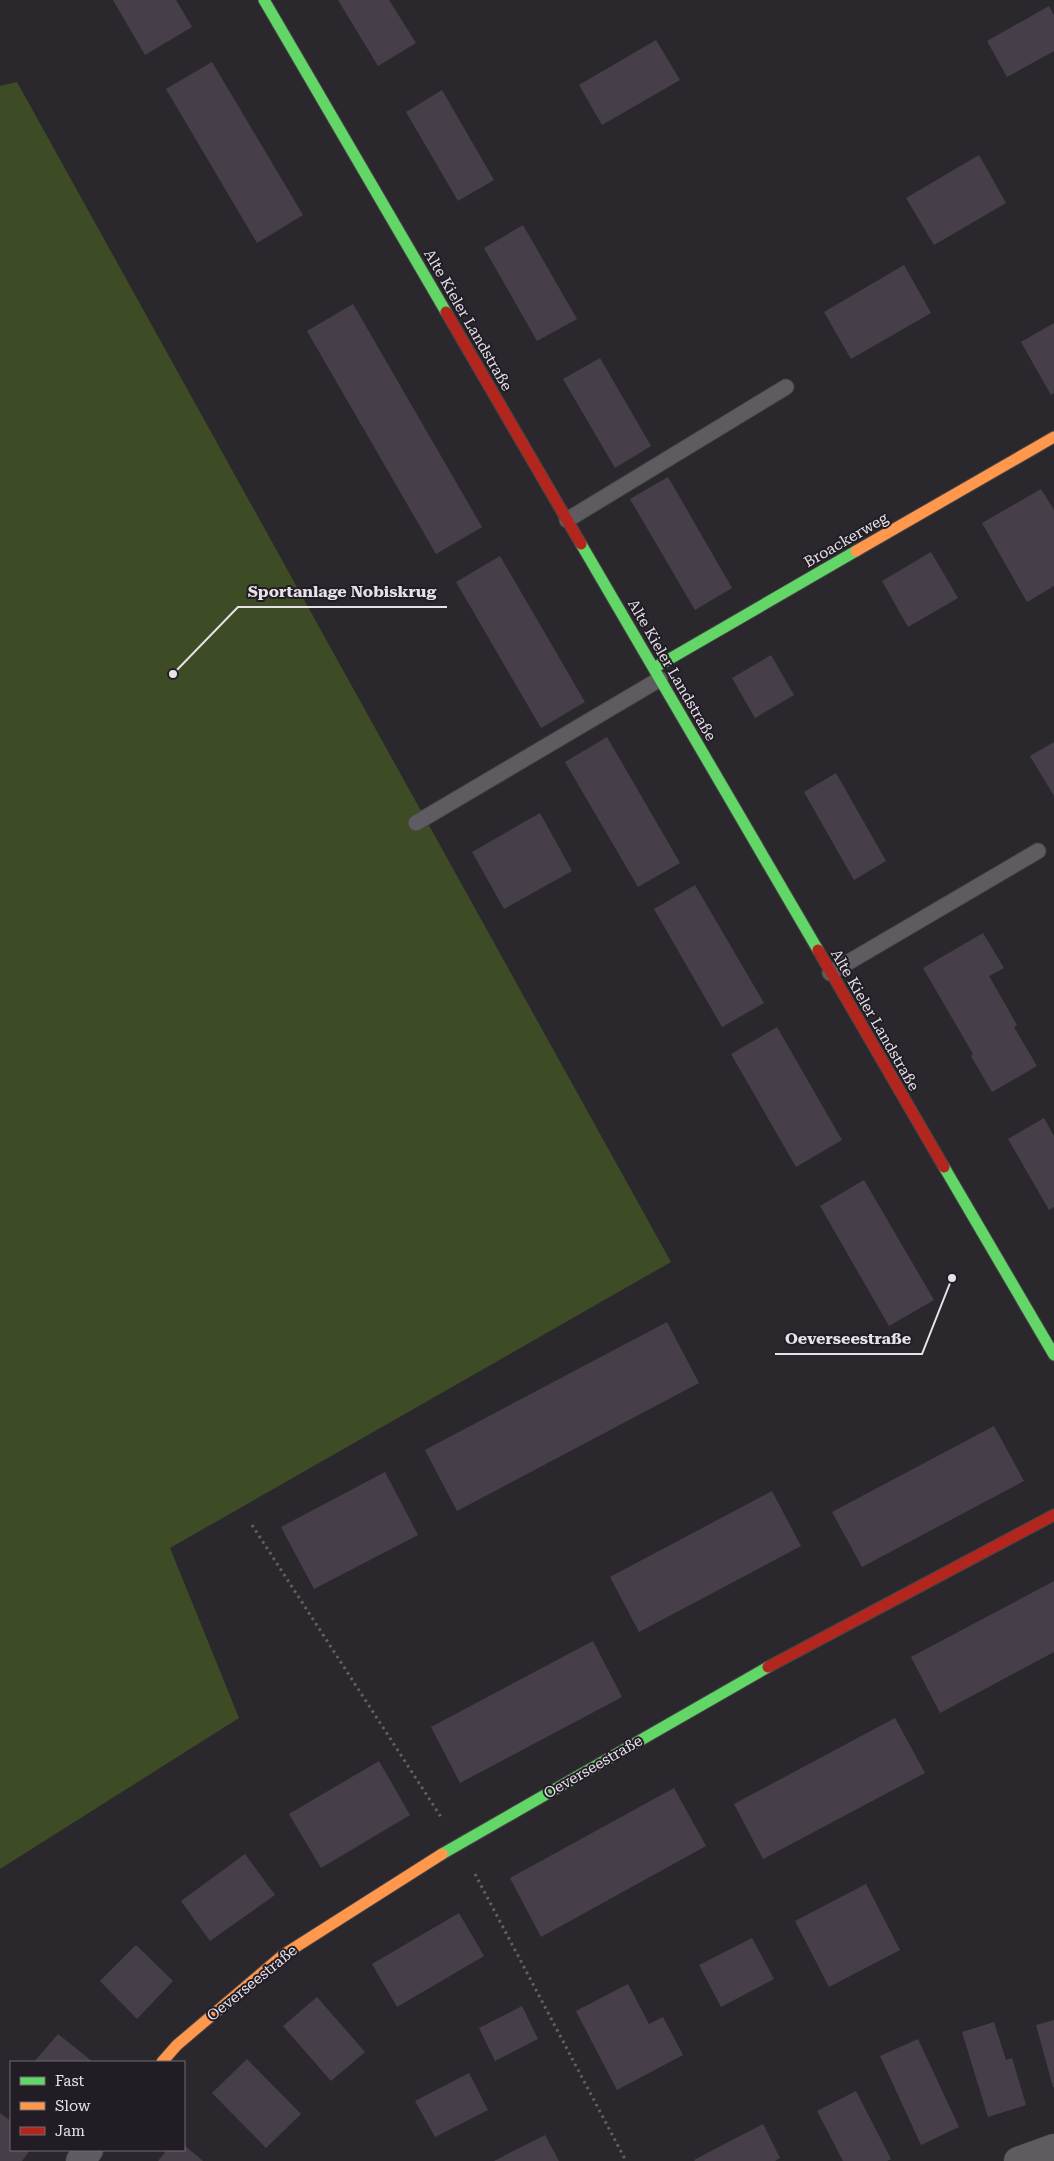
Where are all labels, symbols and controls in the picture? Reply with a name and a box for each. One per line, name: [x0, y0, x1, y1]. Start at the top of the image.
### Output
street label: Alte Kieler Landstraße: [420, 246, 516, 394]
street label: Broackerweg: [801, 508, 892, 571]
callout: Sportanlage Nobiskrug: [238, 576, 447, 607]
text: Sportanlage Nobiskrug: [248, 582, 436, 601]
street label: Alte Kieler Landstraße: [624, 596, 720, 744]
street label: Alte Kieler Landstraße: [827, 946, 923, 1094]
callout: Oeverseestraße: [775, 1323, 922, 1354]
text: Oeverseestraße: [785, 1329, 911, 1348]
street label: Oeverseestraße: [540, 1731, 646, 1803]
street label: Oeverseestraße: [203, 1941, 301, 2025]
legend: [10, 2061, 185, 2151]
text: Fast: [55, 2072, 85, 2090]
text: Slow: [55, 2097, 91, 2115]
text: Jam: [55, 2122, 85, 2140]

